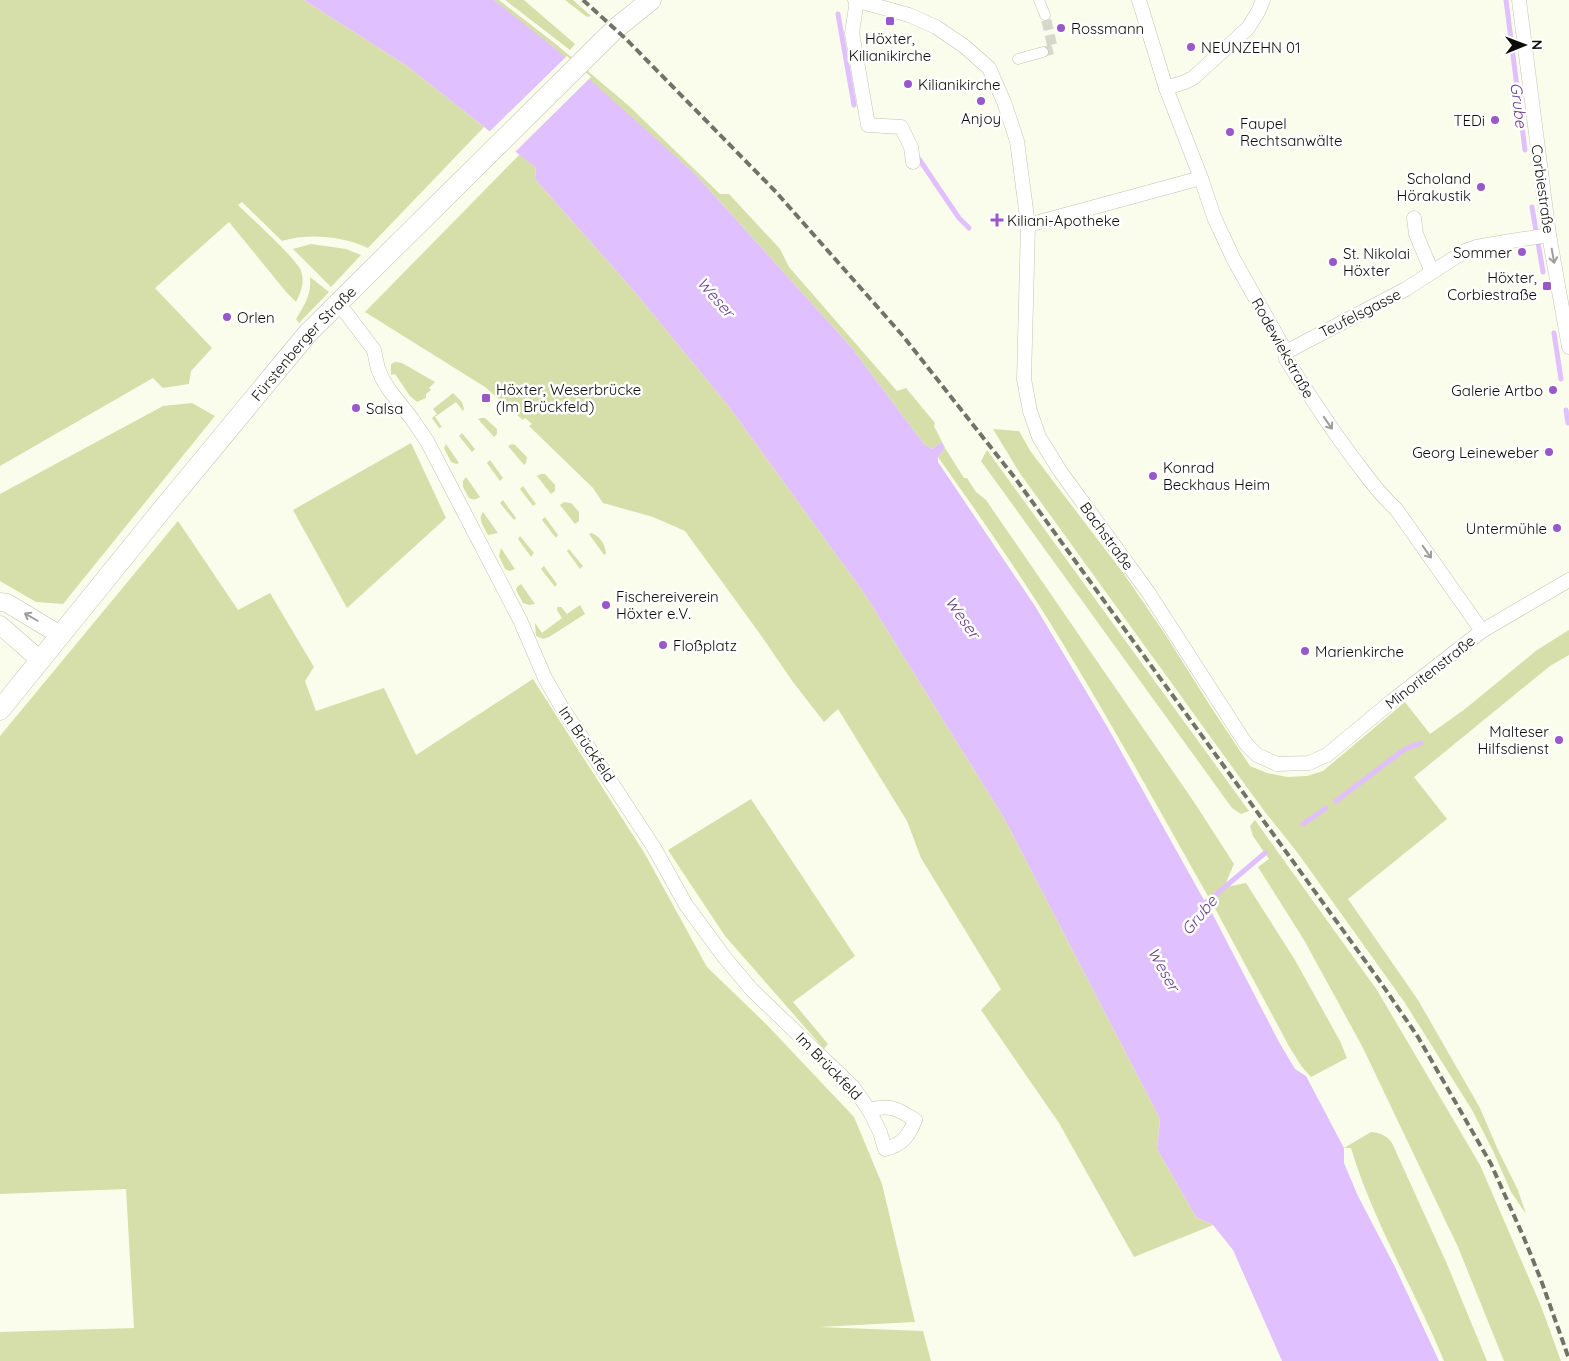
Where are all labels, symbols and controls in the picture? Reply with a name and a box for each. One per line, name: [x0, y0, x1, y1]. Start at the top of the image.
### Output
marker: Höxter, Kilianikirche: [884, 15, 896, 27]
place label: Rossmann: [1071, 19, 1144, 38]
north arrow: [1499, 20, 1549, 70]
marker: Rossmann: [1055, 22, 1067, 34]
place label: Höxter, Kilianikirche: [849, 29, 931, 65]
place label: NEUNZEHN 01: [1201, 38, 1301, 57]
text: N: [1528, 39, 1546, 50]
marker: NEUNZEHN 01: [1185, 41, 1197, 53]
place label: Kilianikirche: [918, 75, 1000, 94]
marker: Kilianikirche: [902, 78, 914, 90]
water label: Grube: [1506, 81, 1532, 130]
marker: Anjoy: [975, 95, 987, 107]
place label: Anjoy: [961, 109, 1001, 128]
place label: TEDi: [1453, 111, 1485, 130]
place label: Faupel Rechtsanwälte: [1240, 114, 1342, 150]
marker: TEDi: [1489, 114, 1501, 126]
marker: Faupel Rechtsanwälte: [1224, 126, 1236, 138]
street label: Corbiestraße: [1527, 143, 1559, 235]
place label: Scholand Hörakustik: [1397, 169, 1471, 205]
marker: Scholand Hörakustik: [1475, 181, 1487, 193]
place label: Kiliani-Apotheke: [1007, 211, 1120, 230]
marker: Kiliani-Apotheke: [991, 214, 1003, 226]
place label: Sommer: [1453, 243, 1512, 262]
place label: St. Nikolai Höxter: [1343, 244, 1410, 280]
marker: Sommer: [1516, 246, 1528, 258]
one-way arrow: [1549, 248, 1558, 264]
marker: St. Nikolai Höxter: [1327, 256, 1339, 268]
place label: Höxter, Corbiestraße: [1447, 268, 1537, 304]
water label: Weser: [693, 273, 740, 323]
marker: Höxter, Corbiestraße: [1541, 280, 1553, 292]
street label: Fürstenberger Straße: [247, 282, 360, 405]
street label: Teufelsgasse: [1316, 284, 1404, 342]
street label: Rodewiekstraße: [1248, 294, 1318, 402]
place label: Orlen: [237, 308, 275, 327]
marker: Orlen: [221, 311, 233, 323]
place label: Höxter, Weserbrücke (Im Brückfeld): [496, 380, 641, 416]
place label: Galerie Artbo: [1451, 381, 1543, 400]
marker: Galerie Artbo: [1547, 384, 1559, 396]
marker: Höxter, Weserbrücke (Im Brückfeld): [480, 392, 492, 404]
place label: Salsa: [366, 399, 403, 418]
marker: Salsa: [350, 402, 362, 414]
one-way arrow: [1323, 416, 1333, 430]
place label: Georg Leineweber: [1412, 443, 1539, 462]
marker: Georg Leineweber: [1543, 446, 1555, 458]
place label: Konrad Beckhaus Heim: [1163, 458, 1270, 494]
marker: Konrad Beckhaus Heim: [1147, 470, 1159, 482]
street label: Bachstraße: [1076, 498, 1138, 574]
place label: Untermühle: [1466, 519, 1547, 538]
marker: Untermühle: [1551, 522, 1563, 534]
one-way arrow: [1422, 545, 1432, 559]
place label: Fischereiverein Höxter e.V.: [616, 587, 719, 623]
water label: Weser: [941, 592, 986, 643]
marker: Fischereiverein Höxter e.V.: [600, 599, 612, 611]
one-way arrow: [23, 612, 38, 622]
street label: Minoritenstraße: [1381, 631, 1479, 713]
place label: Floßplatz: [673, 636, 737, 655]
marker: Floßplatz: [657, 639, 669, 651]
place label: Marienkirche: [1315, 642, 1404, 661]
marker: Marienkirche: [1299, 645, 1311, 657]
street label: Im Brückfeld: [555, 703, 619, 785]
place label: Malteser Hilfsdienst: [1478, 722, 1549, 758]
marker: Malteser Hilfsdienst: [1553, 734, 1565, 746]
water label: Grube: [1177, 891, 1222, 939]
water label: Weser: [1144, 944, 1185, 996]
street label: Im Brückfeld: [792, 1028, 866, 1104]

